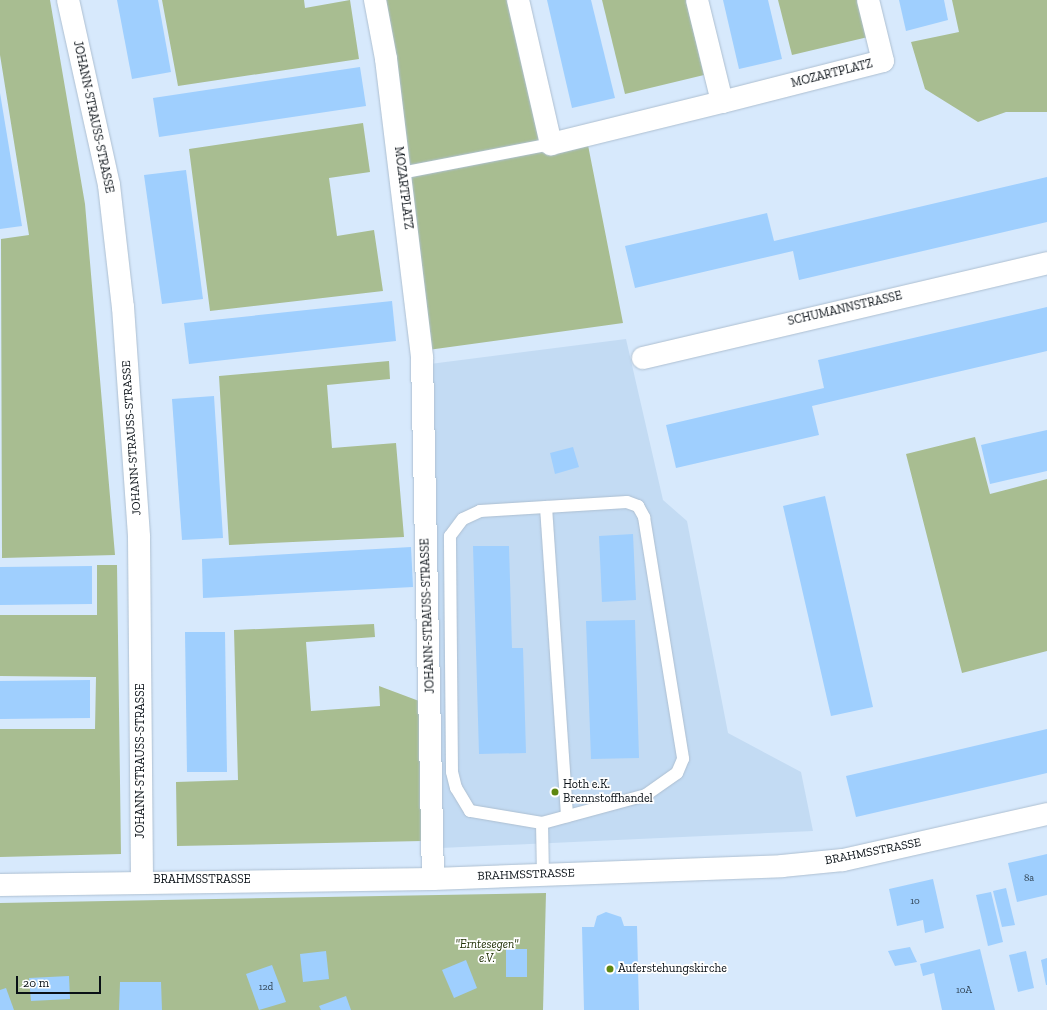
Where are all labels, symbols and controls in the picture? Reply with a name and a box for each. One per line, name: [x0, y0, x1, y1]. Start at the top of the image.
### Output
street label: JOHANN-STRAUSS-STRASSE: [70, 40, 116, 194]
street label: MOZARTPLATZ: [790, 57, 874, 91]
street label: MOZARTPLATZ: [391, 146, 415, 230]
street label: SCHUMANNSTRASSE: [786, 289, 904, 329]
street label: JOHANN-STRAUSS-STRASSE: [119, 360, 145, 516]
street label: JOHANN-STRAUSS-STRASSE: [418, 538, 438, 694]
street label: JOHANN-STRAUSS-STRASSE: [134, 683, 148, 839]
place label: Hoth e.K. Brennstoffhandel: [563, 778, 653, 806]
marker: Hoth e.K. Brennstoffhandel: [550, 787, 560, 797]
street label: BRAHMSSTRASSE: [824, 836, 922, 868]
street label: BRAHMSSTRASSE: [477, 866, 575, 884]
street label: BRAHMSSTRASSE: [153, 873, 251, 887]
house number: 8a: [1024, 873, 1034, 885]
house number: 10: [910, 896, 920, 908]
park label: "Erntesegen" e.V.: [455, 938, 519, 966]
place label: Auferstehungskirche: [618, 962, 727, 976]
marker: Auferstehungskirche: [605, 964, 615, 974]
scale bar: [18, 968, 103, 994]
text: 20 m: [23, 976, 49, 990]
house number: 12d: [259, 982, 273, 994]
house number: 10A: [956, 985, 972, 997]

